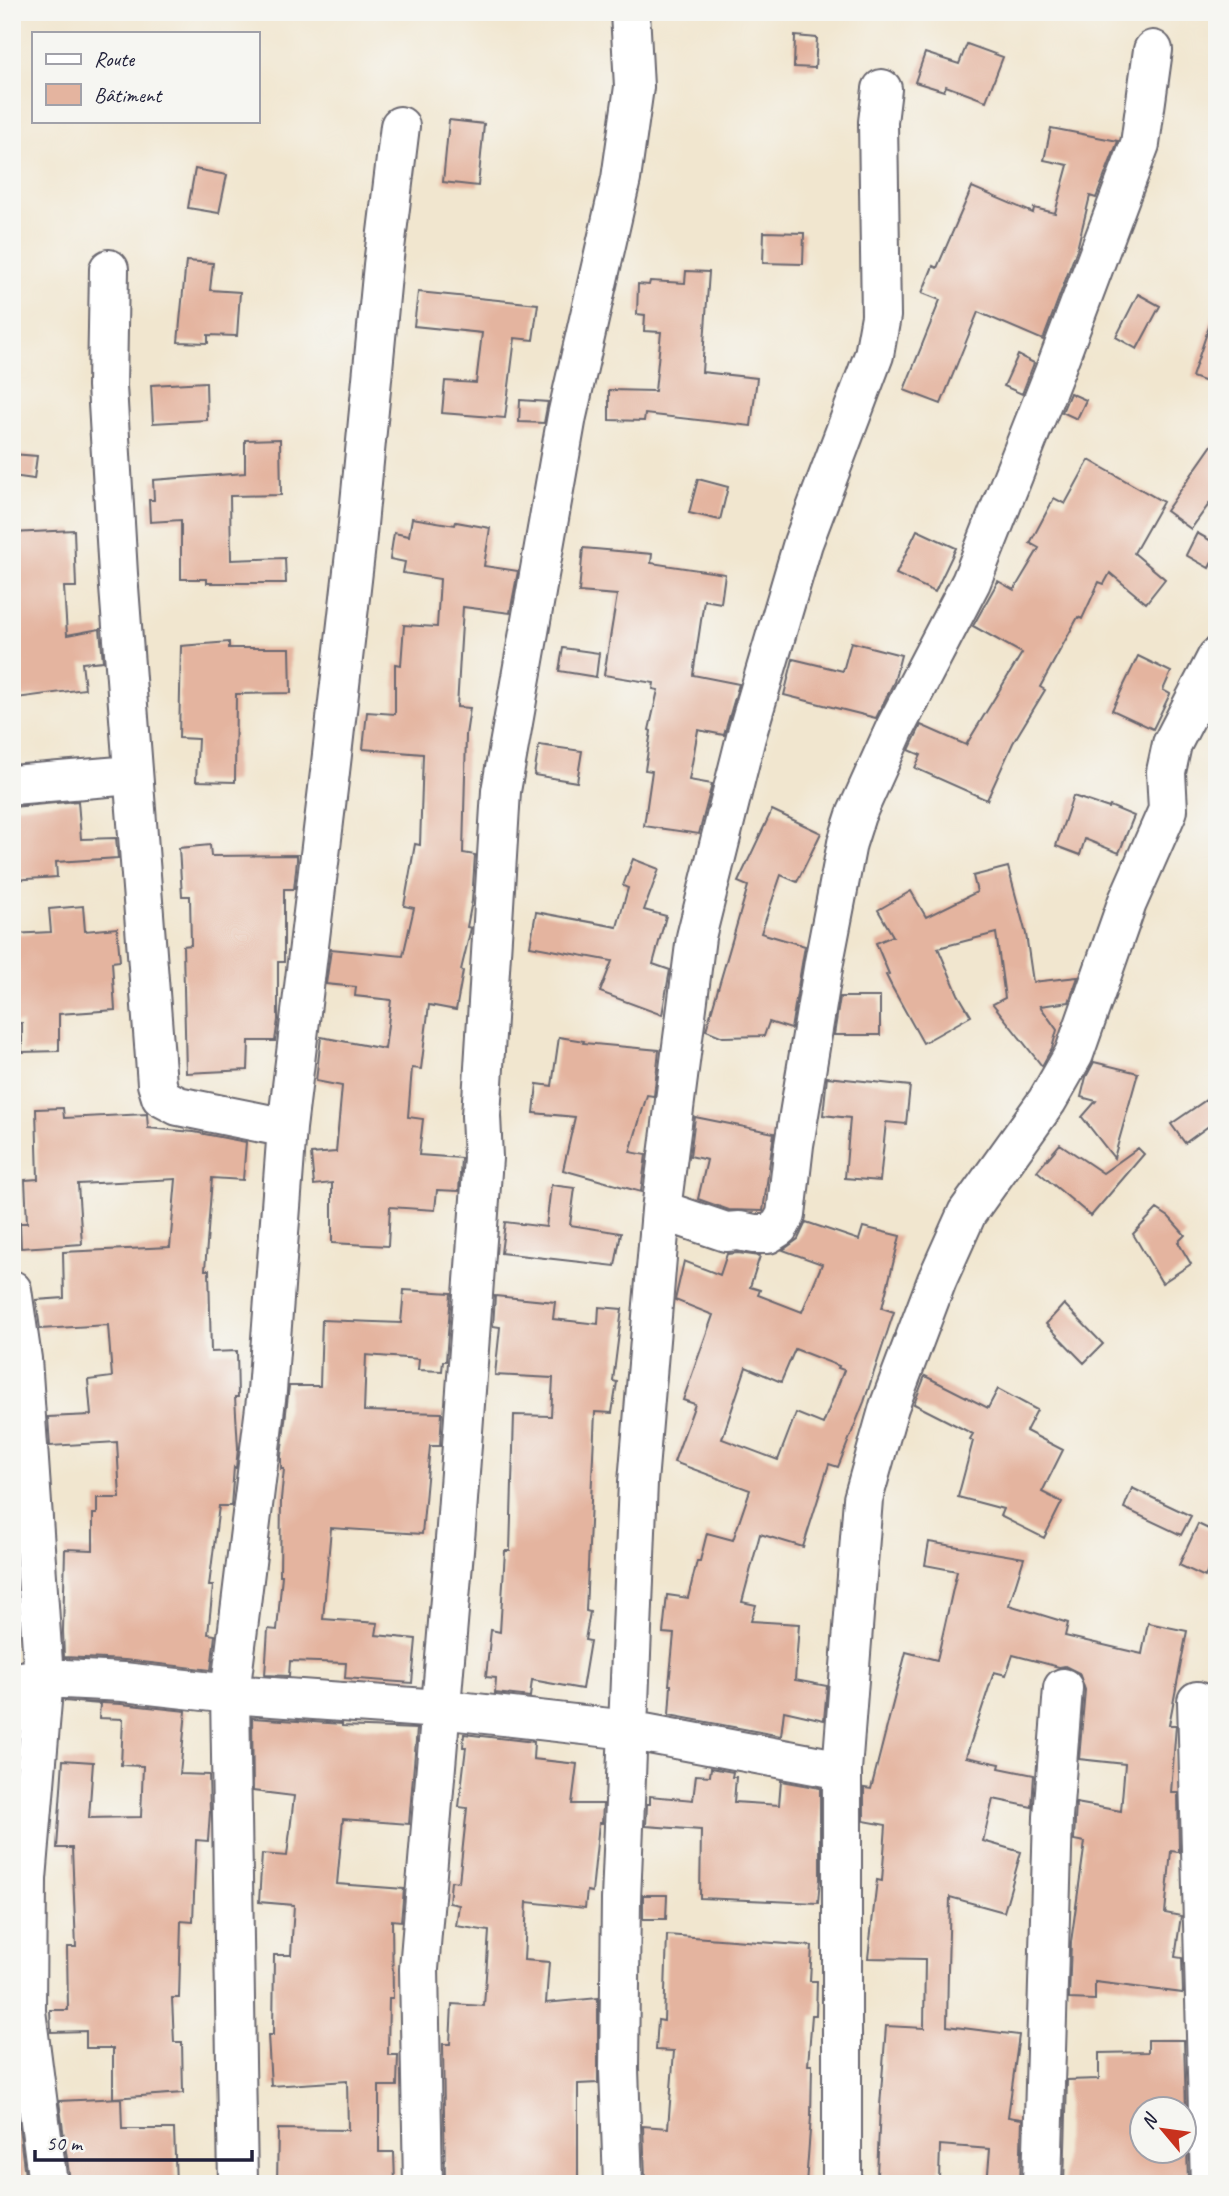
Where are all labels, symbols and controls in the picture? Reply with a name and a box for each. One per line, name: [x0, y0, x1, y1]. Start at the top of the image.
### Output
legend: [32, 32, 259, 122]
text: Route: [94, 46, 135, 72]
text: Bâtiment: [94, 82, 163, 108]
north arrow: [1128, 2094, 1198, 2164]
text: N: [1136, 2108, 1164, 2133]
scale bar: [35, 2119, 252, 2163]
text: 50 m: [46, 2130, 84, 2156]

